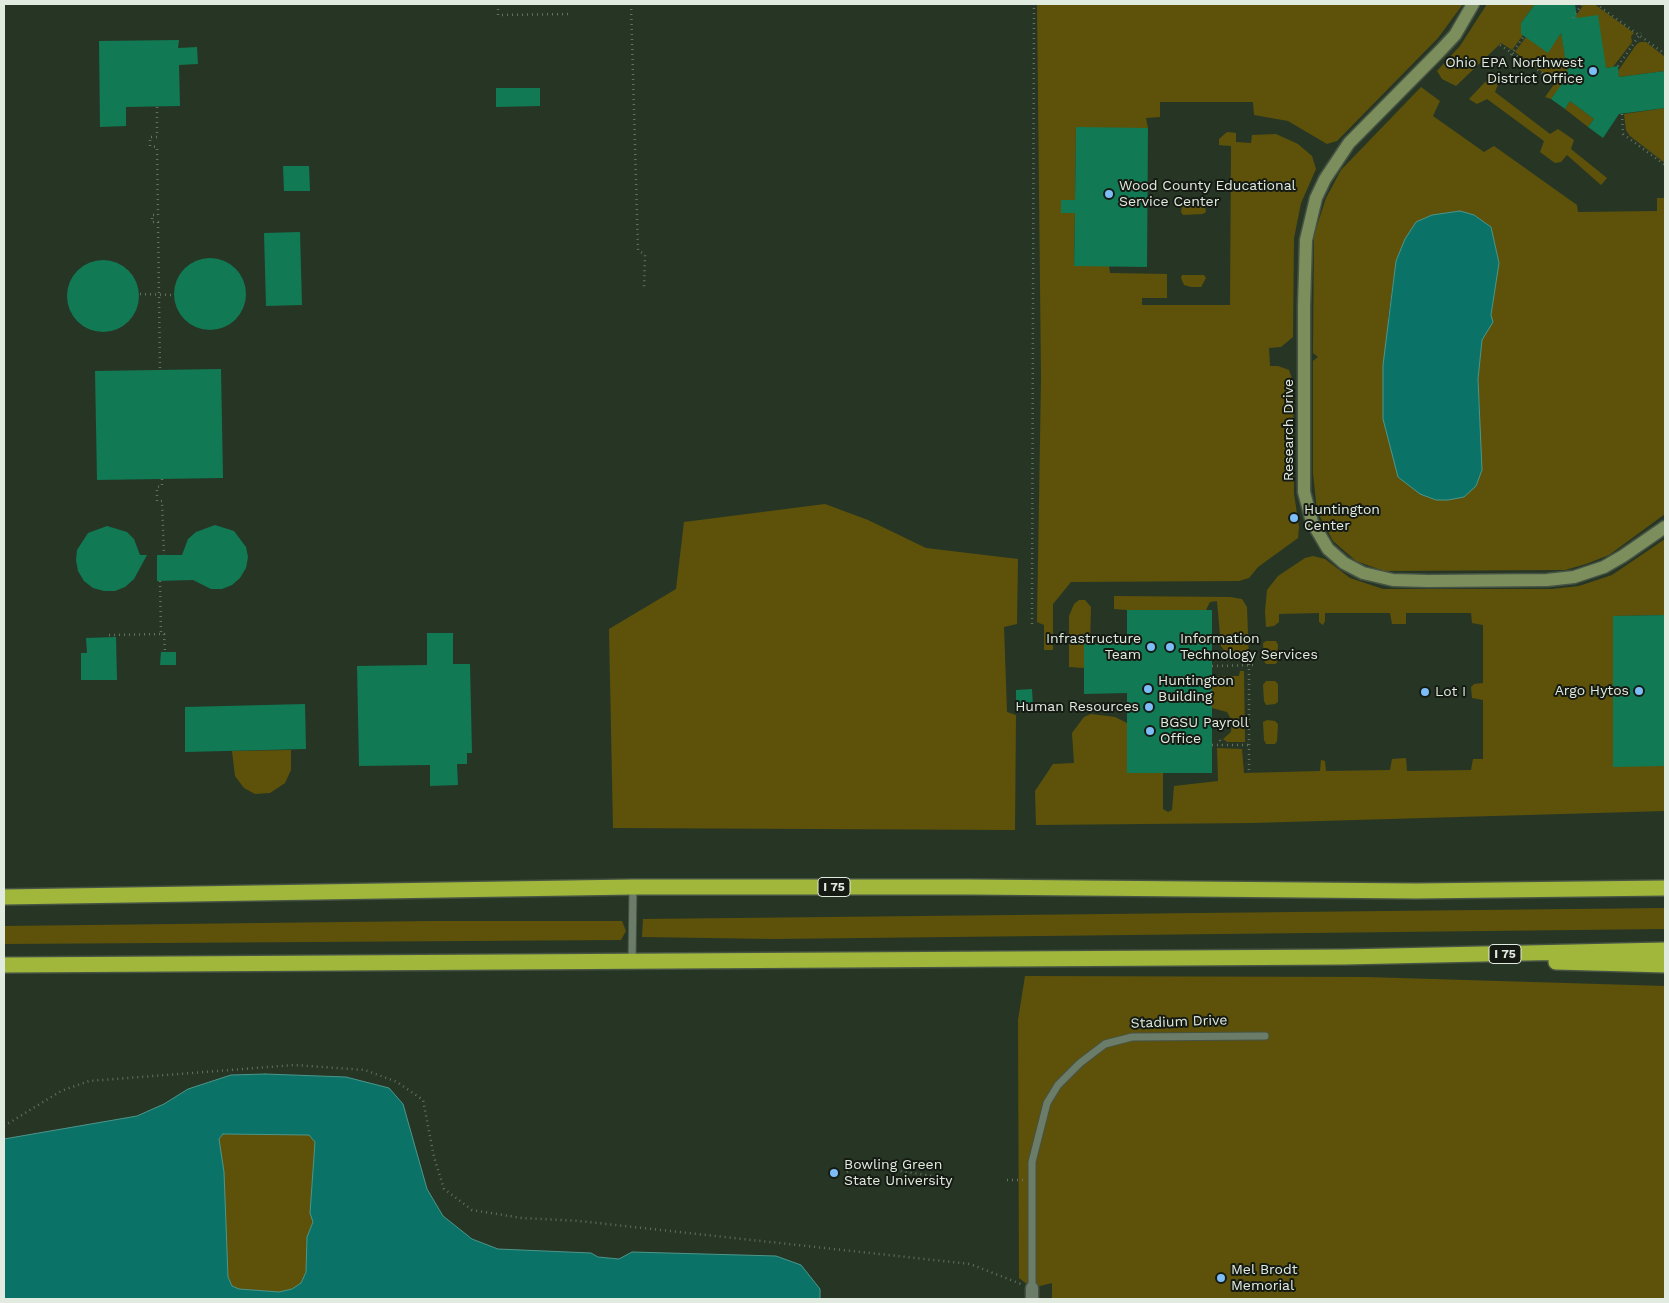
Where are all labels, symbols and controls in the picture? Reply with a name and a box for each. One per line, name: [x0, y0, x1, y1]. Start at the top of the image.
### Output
place label: Ohio EPA Northwest District Office: [1445, 55, 1583, 88]
marker: Ohio EPA Northwest District Office: [1587, 65, 1599, 77]
place label: Wood County Educational Service Center: [1119, 178, 1296, 210]
marker: Wood County Educational Service Center: [1103, 188, 1115, 200]
street label: Research Drive: [1281, 379, 1297, 481]
place label: Huntington Center: [1304, 502, 1380, 534]
marker: Huntington Center: [1288, 512, 1300, 524]
place label: Infrastructure Team: [1046, 631, 1141, 664]
place label: Information Technology Services: [1180, 631, 1318, 664]
marker: Infrastructure Team: [1145, 641, 1157, 653]
marker: Information Technology Services: [1164, 641, 1176, 653]
place label: Huntington Building: [1158, 673, 1234, 706]
marker: Huntington Building: [1142, 683, 1154, 695]
place label: Argo Hytos: [1555, 683, 1629, 699]
place label: Lot I: [1435, 684, 1466, 700]
marker: Argo Hytos: [1633, 685, 1645, 697]
marker: Lot I: [1419, 686, 1431, 698]
place label: Human Resources: [1015, 699, 1139, 715]
marker: Human Resources: [1143, 701, 1155, 713]
place label: BGSU Payroll Office: [1160, 715, 1249, 748]
marker: BGSU Payroll Office: [1144, 725, 1156, 737]
road number: I 75: [818, 878, 850, 896]
road number: I 75: [1489, 944, 1521, 964]
street label: Stadium Drive: [1130, 1012, 1228, 1032]
place label: Bowling Green State University: [844, 1157, 952, 1190]
marker: Bowling Green State University: [828, 1167, 840, 1179]
place label: Mel Brodt Memorial: [1231, 1262, 1298, 1294]
marker: Mel Brodt Memorial: [1215, 1272, 1227, 1284]

